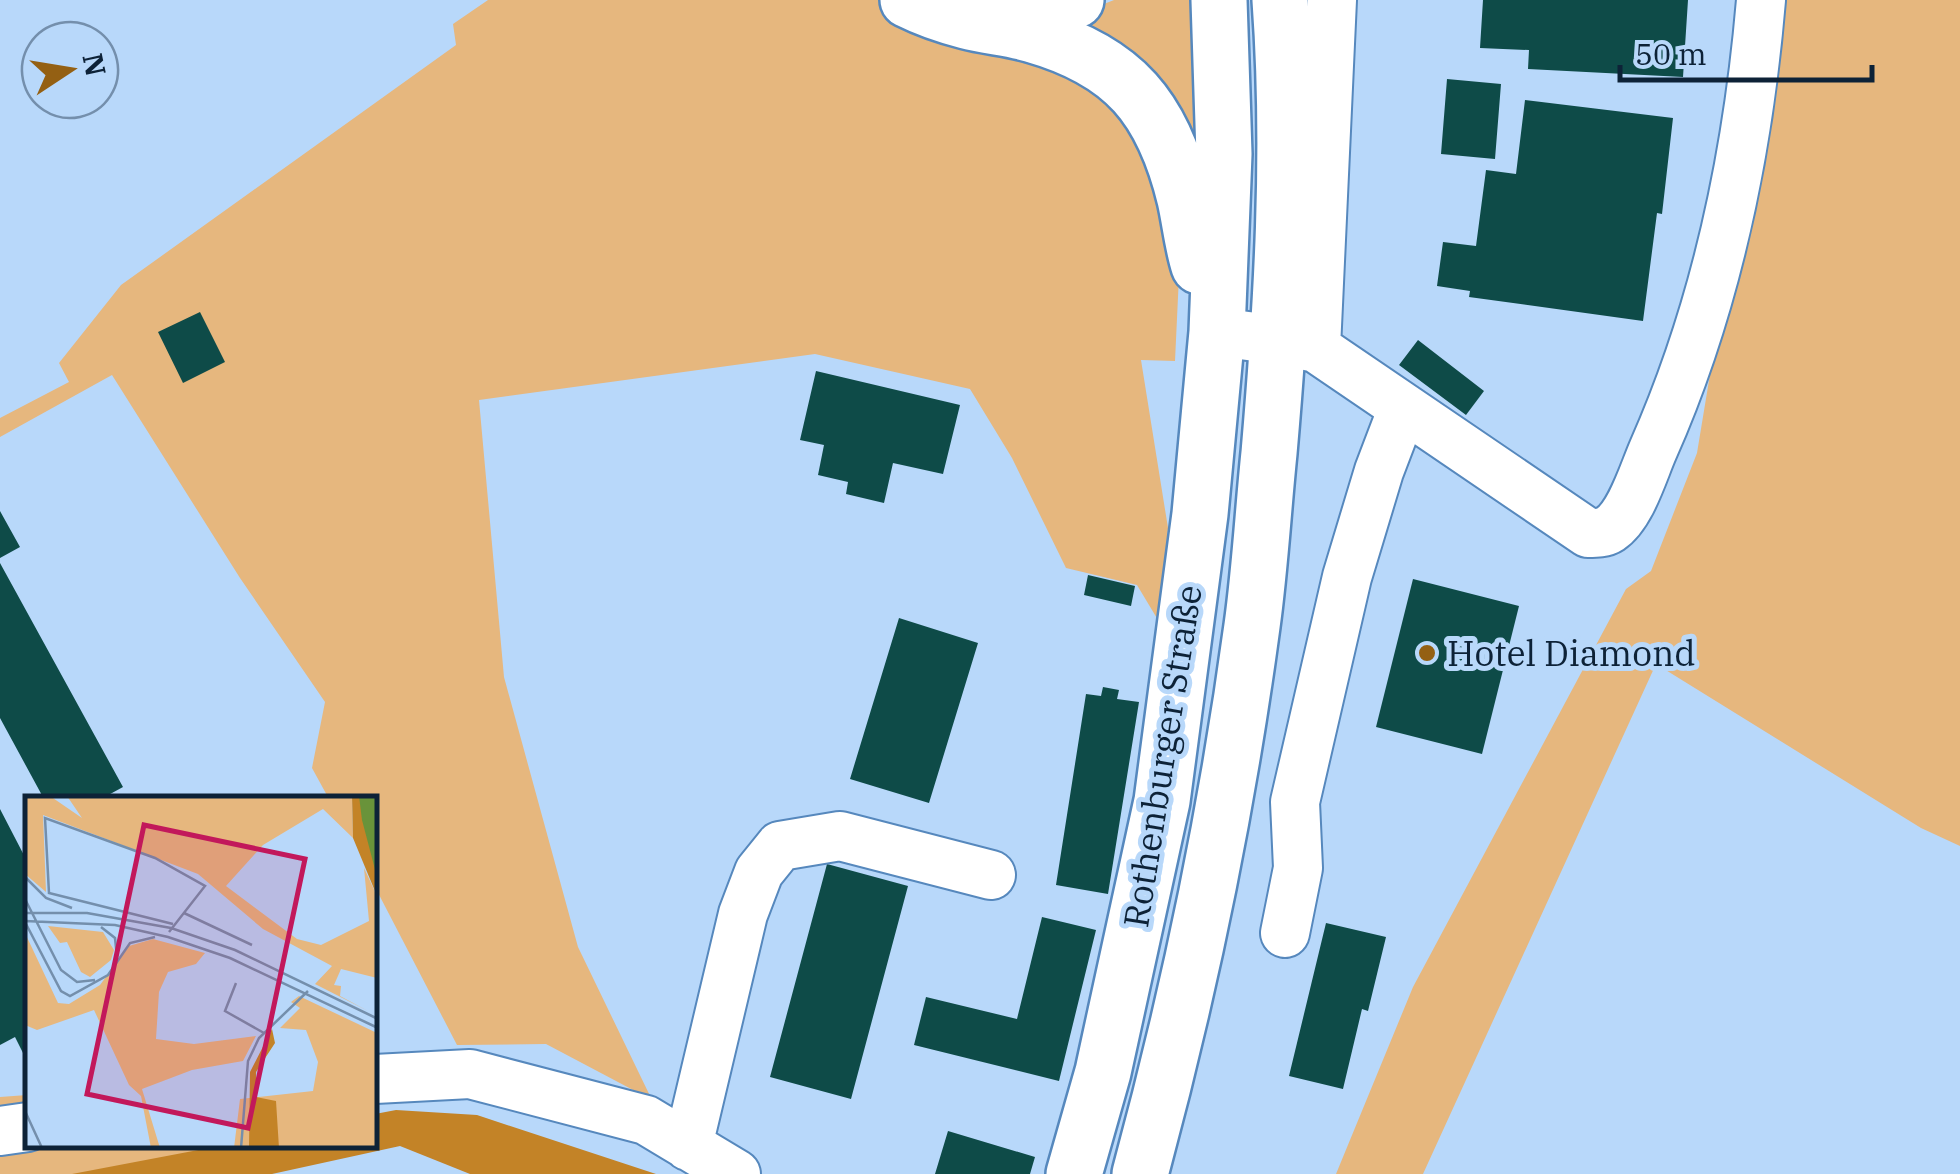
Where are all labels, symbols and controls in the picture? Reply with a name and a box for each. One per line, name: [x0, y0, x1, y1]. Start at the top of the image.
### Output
north arrow: [20, 20, 120, 120]
scale bar: [1620, 20, 1872, 82]
text: 50 m: [1635, 34, 1707, 73]
text: N: [75, 50, 115, 79]
street label: Rothenburger Straße: [1112, 581, 1212, 931]
place label: Hotel Diamond: [1447, 630, 1696, 676]
marker: Hotel Diamond: [1416, 642, 1438, 664]
inset map: [25, 796, 378, 1149]

